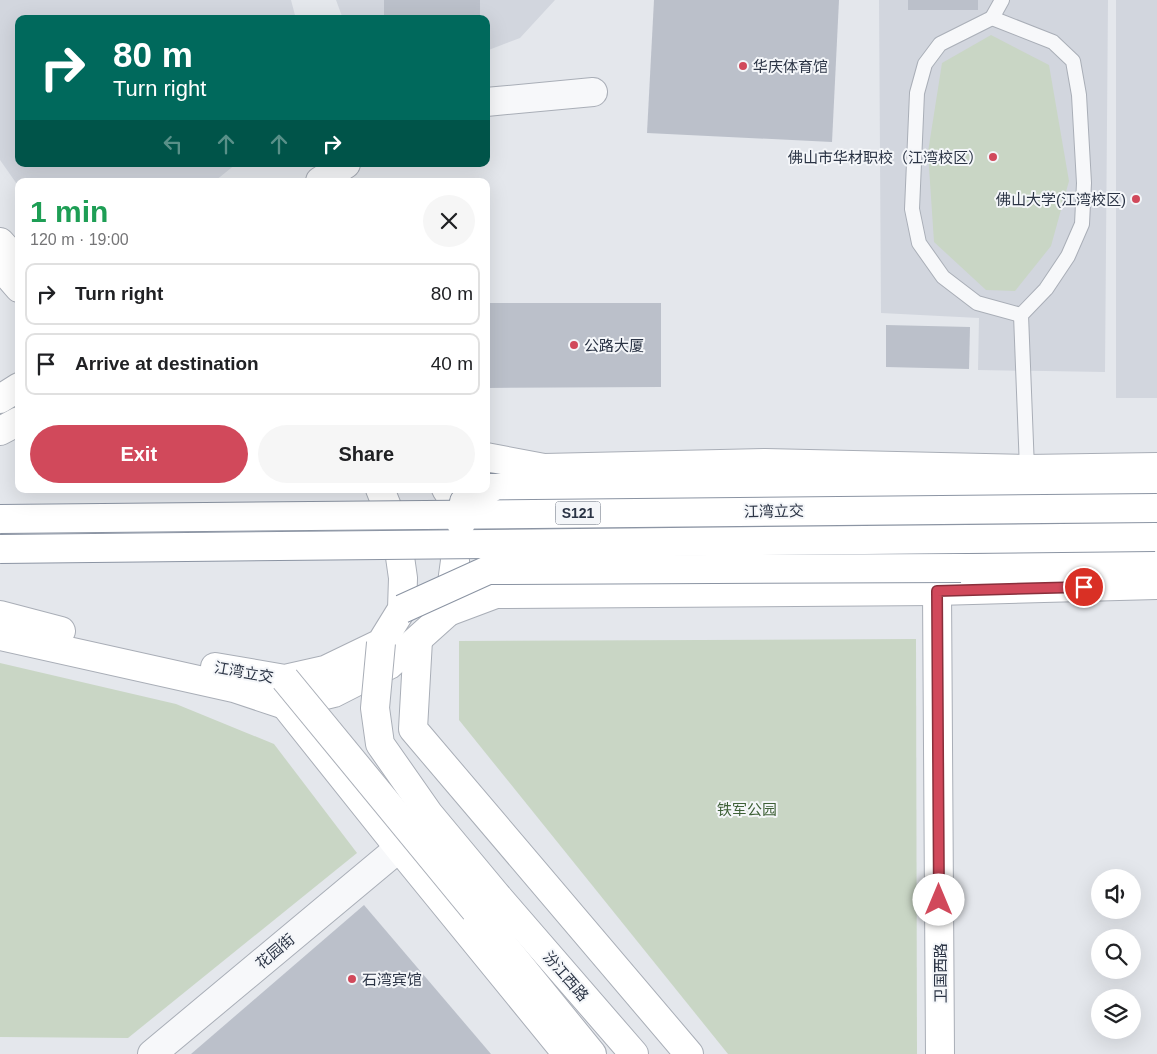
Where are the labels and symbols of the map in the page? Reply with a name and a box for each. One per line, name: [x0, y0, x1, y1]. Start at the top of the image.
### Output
place label: 华庆体育馆: [753, 58, 828, 75]
marker: 华庆体育馆: [737, 60, 749, 72]
place label: 佛山市华材职校（江湾校区）: [788, 149, 983, 166]
marker: 佛山市华材职校（江湾校区）: [987, 151, 999, 163]
place label: 佛山大学(江湾校区): [996, 191, 1126, 208]
marker: 佛山大学(江湾校区): [1130, 193, 1142, 205]
place label: 公路大厦: [584, 337, 644, 354]
marker: 公路大厦: [568, 339, 580, 351]
road number: S121: [556, 502, 600, 524]
street label: 江湾立交: [744, 502, 804, 520]
pin: [1063, 566, 1105, 608]
street label: 江湾立交: [213, 658, 275, 686]
park label: 铁军公园: [717, 801, 777, 818]
position arrow: [912, 873, 964, 925]
street label: 花园街: [252, 930, 298, 972]
street label: 卫国西路: [932, 943, 949, 1003]
street label: 汾江西路: [540, 948, 592, 1004]
place label: 石湾宾馆: [362, 971, 422, 988]
marker: 石湾宾馆: [346, 973, 358, 985]

